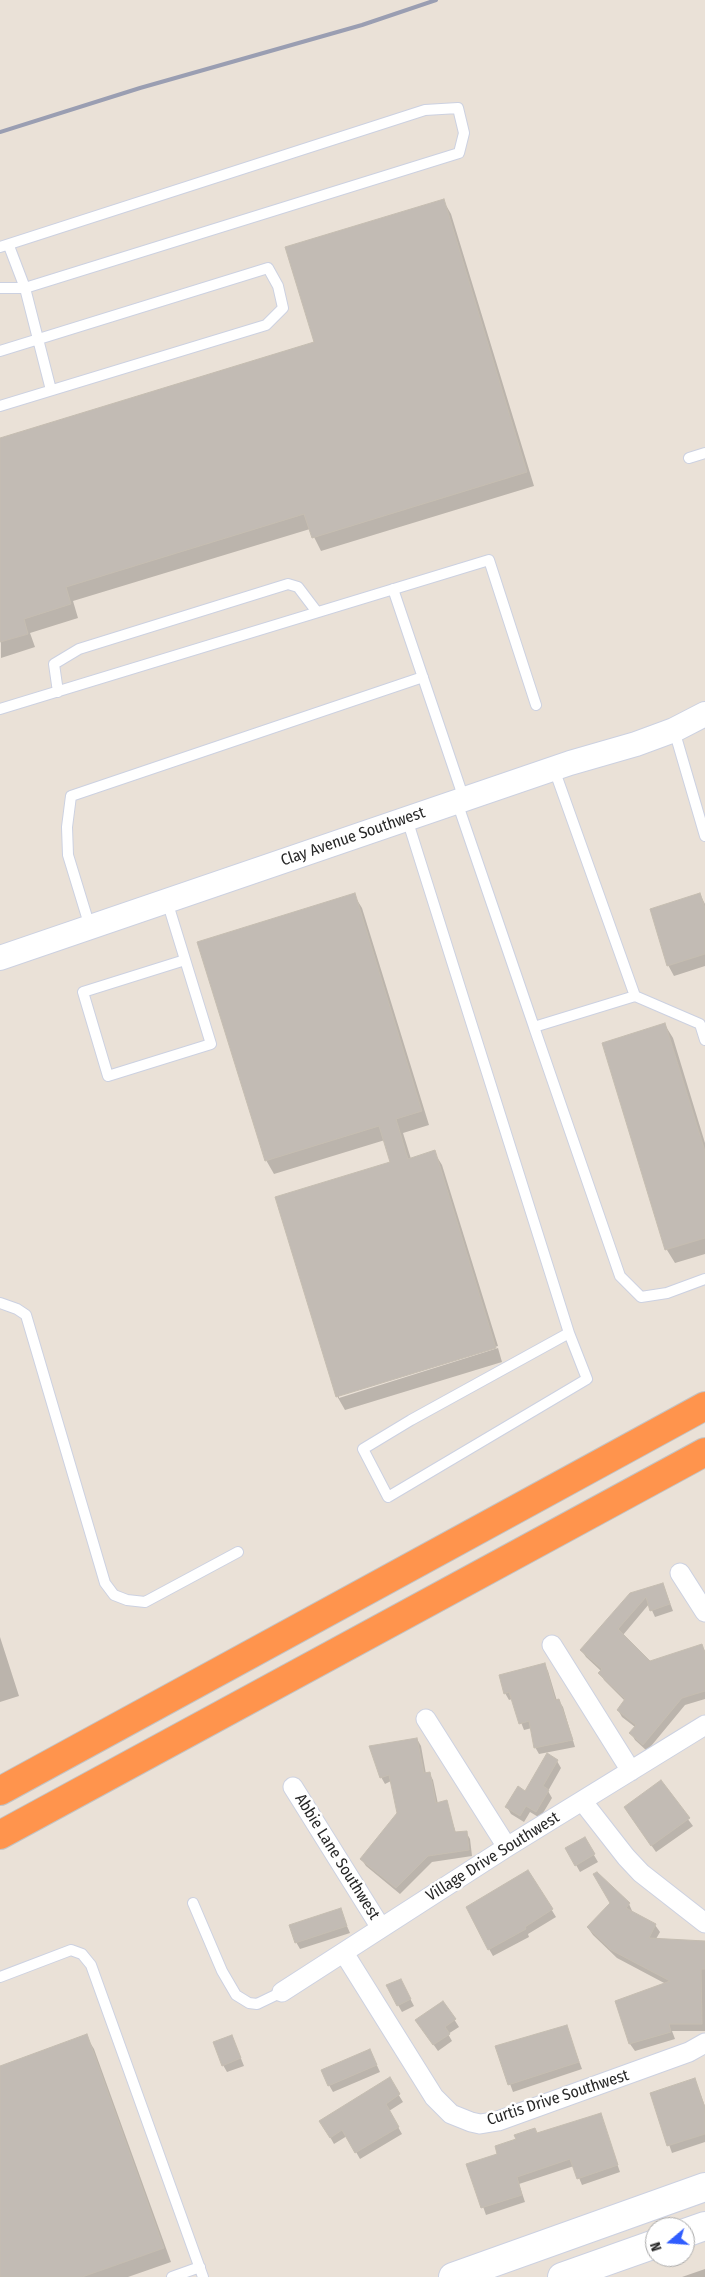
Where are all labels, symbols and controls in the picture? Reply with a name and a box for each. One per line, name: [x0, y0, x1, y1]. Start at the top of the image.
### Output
street label: Clay Avenue Southwest: [278, 803, 428, 871]
street label: Abbie Lane Southwest: [290, 1790, 384, 1924]
street label: Village Drive Southwest: [423, 1808, 563, 1906]
street label: Curtis Drive Southwest: [485, 2066, 631, 2130]
north arrow: [645, 2217, 695, 2267]
text: N: [647, 2240, 666, 2253]

